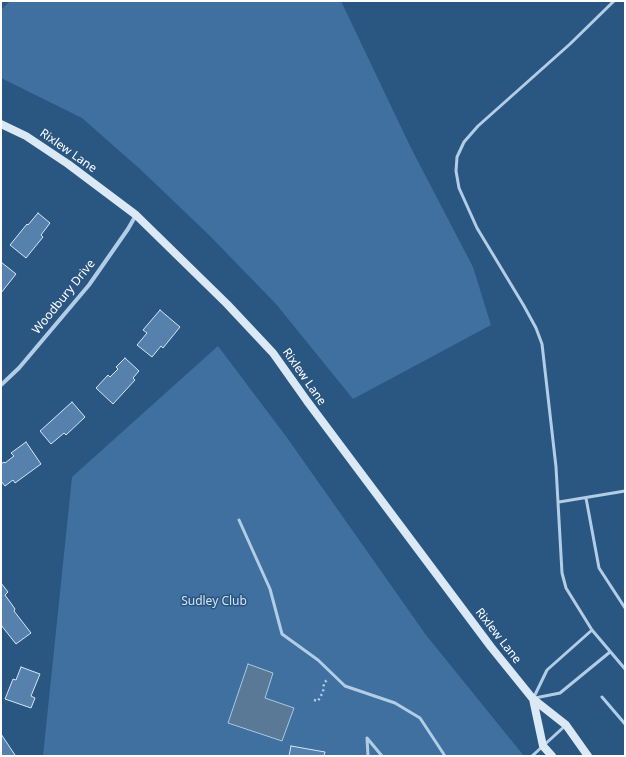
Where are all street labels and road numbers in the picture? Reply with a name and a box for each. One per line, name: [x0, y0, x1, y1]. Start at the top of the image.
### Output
street label: Rixlew Lane: [37, 126, 99, 176]
street label: Woodbury Drive: [30, 257, 98, 337]
street label: Rixlew Lane: [279, 346, 329, 408]
street label: Rixlew Lane: [472, 605, 524, 667]

